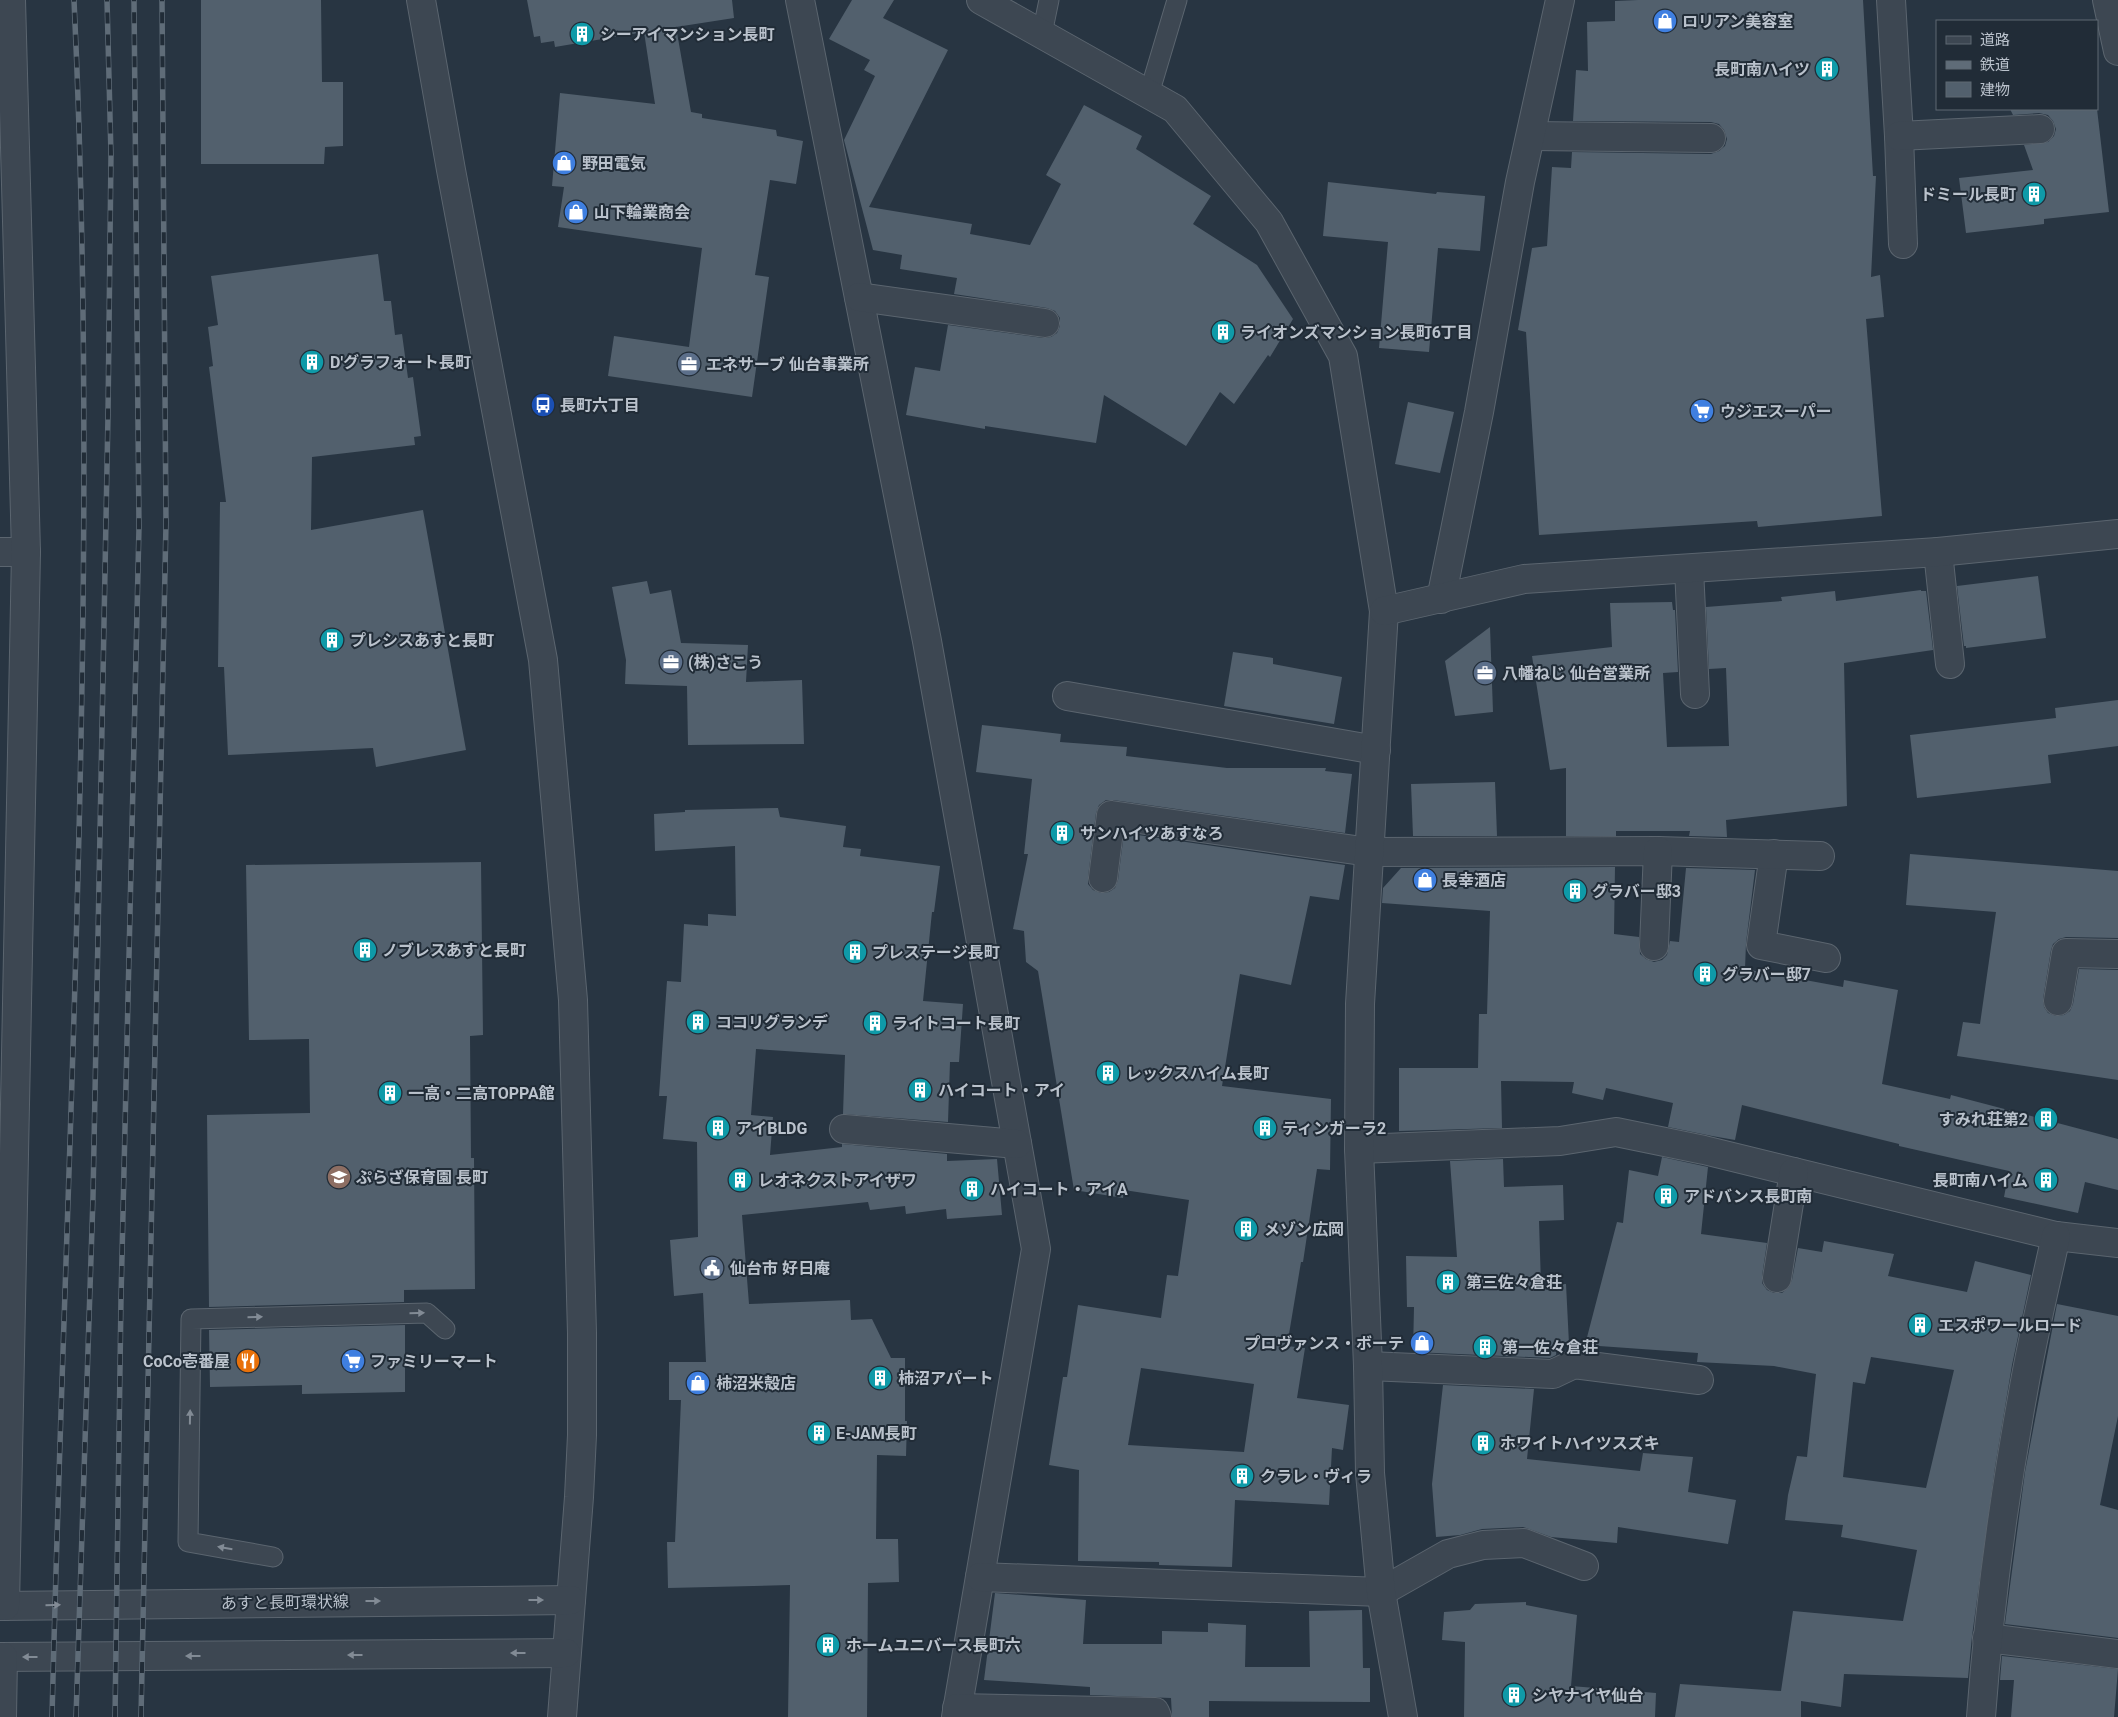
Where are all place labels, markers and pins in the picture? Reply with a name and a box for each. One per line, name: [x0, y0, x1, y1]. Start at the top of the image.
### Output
shop icon: ロリアン美容室: [1652, 8, 1678, 34]
place label: ロリアン美容室: [1682, 12, 1793, 31]
building icon: シーアイマンション長町: [569, 21, 595, 47]
place label: シーアイマンション長町: [600, 25, 775, 44]
building icon: 長町南ハイツ: [1814, 56, 1840, 82]
place label: 長町南ハイツ: [1714, 60, 1810, 79]
shop icon: 野田電気: [551, 150, 577, 176]
place label: 野田電気: [582, 154, 646, 173]
building icon: ドミール長町: [2021, 181, 2047, 207]
place label: ドミール長町: [1920, 185, 2016, 204]
shop icon: 山下輪業商会: [563, 199, 589, 225]
place label: 山下輪業商会: [594, 203, 690, 222]
building icon: ライオンズマンション長町6丁目: [1210, 319, 1236, 345]
place label: ライオンズマンション長町6丁目: [1240, 323, 1473, 342]
building icon: D'グラフォート長町: [299, 349, 325, 375]
office icon: エネサーブ 仙台事業所: [676, 351, 702, 377]
place label: D'グラフォート長町: [330, 353, 471, 372]
place label: エネサーブ 仙台事業所: [706, 355, 869, 374]
bus stop icon: 長町六丁目: [530, 392, 556, 418]
place label: 長町六丁目: [560, 396, 640, 415]
supermarket icon: ウジエスーパー: [1689, 398, 1715, 424]
place label: ウジエスーパー: [1720, 402, 1832, 421]
building icon: プレシスあすと長町: [319, 627, 345, 653]
place label: プレシスあすと長町: [350, 631, 494, 650]
office icon: (株)さこう: [658, 649, 684, 675]
place label: (株)さこう: [688, 653, 763, 672]
office icon: 八幡ねじ 仙台営業所: [1472, 660, 1498, 686]
place label: 八幡ねじ 仙台営業所: [1502, 664, 1650, 683]
building icon: サンハイツあすなろ: [1049, 820, 1075, 846]
place label: サンハイツあすなろ: [1080, 824, 1224, 843]
shop icon: 長幸酒店: [1412, 867, 1438, 893]
place label: 長幸酒店: [1442, 871, 1506, 890]
building icon: グラバー邸3: [1562, 878, 1588, 904]
place label: グラバー邸3: [1592, 882, 1681, 901]
building icon: ノブレスあすと長町: [352, 937, 378, 963]
building icon: プレステージ長町: [842, 939, 868, 965]
place label: ノブレスあすと長町: [382, 941, 526, 960]
place label: プレステージ長町: [872, 943, 1000, 962]
building icon: グラバー邸7: [1692, 961, 1718, 987]
place label: グラバー邸7: [1722, 965, 1811, 984]
building icon: ココリグランデ: [685, 1009, 711, 1035]
building icon: ライトコート長町: [862, 1010, 888, 1036]
place label: ココリグランデ: [716, 1013, 828, 1032]
place label: ライトコート長町: [892, 1014, 1020, 1033]
building icon: レックスハイム長町: [1095, 1060, 1121, 1086]
place label: レックスハイム長町: [1126, 1064, 1269, 1083]
building icon: ハイコート・アイ: [907, 1077, 933, 1103]
building icon: 一高・二高TOPPA館: [377, 1080, 403, 1106]
place label: ハイコート・アイ: [938, 1081, 1065, 1100]
place label: 一高・二高TOPPA館: [408, 1084, 555, 1103]
building icon: すみれ荘第2: [2033, 1106, 2059, 1132]
place label: すみれ荘第2: [1939, 1110, 2028, 1129]
building icon: アイBLDG: [705, 1115, 731, 1141]
building icon: ティンガーラ2: [1252, 1115, 1278, 1141]
place label: アイBLDG: [736, 1119, 807, 1138]
place label: ティンガーラ2: [1282, 1119, 1386, 1138]
school or university icon: ぷらざ保育園 長町: [326, 1164, 352, 1190]
building icon: レオネクストアイザワ: [727, 1167, 753, 1193]
building icon: 長町南ハイム: [2033, 1167, 2059, 1193]
place label: ぷらざ保育園 長町: [356, 1168, 488, 1187]
place label: レオネクストアイザワ: [758, 1171, 917, 1190]
place label: 長町南ハイム: [1933, 1171, 2028, 1190]
building icon: ハイコート・アイA: [959, 1176, 985, 1202]
place label: ハイコート・アイA: [990, 1180, 1128, 1199]
building icon: アドバンス長町南: [1653, 1183, 1679, 1209]
place label: アドバンス長町南: [1684, 1187, 1812, 1206]
building icon: メゾン広岡: [1233, 1216, 1259, 1242]
place label: メゾン広岡: [1264, 1220, 1344, 1239]
public building icon: 仙台市 好日庵: [699, 1255, 725, 1281]
place label: 仙台市 好日庵: [729, 1259, 830, 1278]
building icon: 第三佐々倉荘: [1435, 1269, 1461, 1295]
place label: 第三佐々倉荘: [1466, 1273, 1562, 1292]
building icon: エスポワールロード: [1907, 1312, 1933, 1338]
place label: エスポワールロード: [1938, 1316, 2082, 1335]
shop icon: プロヴァンス・ボーテ: [1409, 1330, 1435, 1356]
place label: プロヴァンス・ボーテ: [1244, 1334, 1404, 1353]
building icon: 第一佐々倉荘: [1472, 1334, 1498, 1360]
place label: 第一佐々倉荘: [1502, 1338, 1598, 1357]
restaurant icon: CoCo壱番屋: [235, 1348, 261, 1374]
supermarket icon: ファミリーマート: [340, 1348, 366, 1374]
place label: CoCo壱番屋: [143, 1352, 230, 1371]
place label: ファミリーマート: [370, 1352, 498, 1371]
building icon: 柿沼アパート: [867, 1365, 893, 1391]
place label: 柿沼アパート: [898, 1369, 994, 1388]
shop icon: 柿沼米殻店: [685, 1370, 711, 1396]
place label: 柿沼米殻店: [716, 1374, 796, 1393]
building icon: E-JAM長町: [806, 1420, 832, 1446]
place label: E-JAM長町: [836, 1424, 917, 1443]
building icon: ホワイトハイツスズキ: [1470, 1430, 1496, 1456]
place label: ホワイトハイツスズキ: [1500, 1434, 1660, 1453]
building icon: クラレ・ヴィラ: [1229, 1463, 1255, 1489]
place label: クラレ・ヴィラ: [1260, 1467, 1372, 1486]
building icon: ホームユニバース長町六: [815, 1632, 841, 1658]
place label: ホームユニバース長町六: [846, 1636, 1021, 1655]
building icon: シヤナイヤ仙台: [1501, 1682, 1527, 1708]
place label: シヤナイヤ仙台: [1532, 1686, 1644, 1705]

